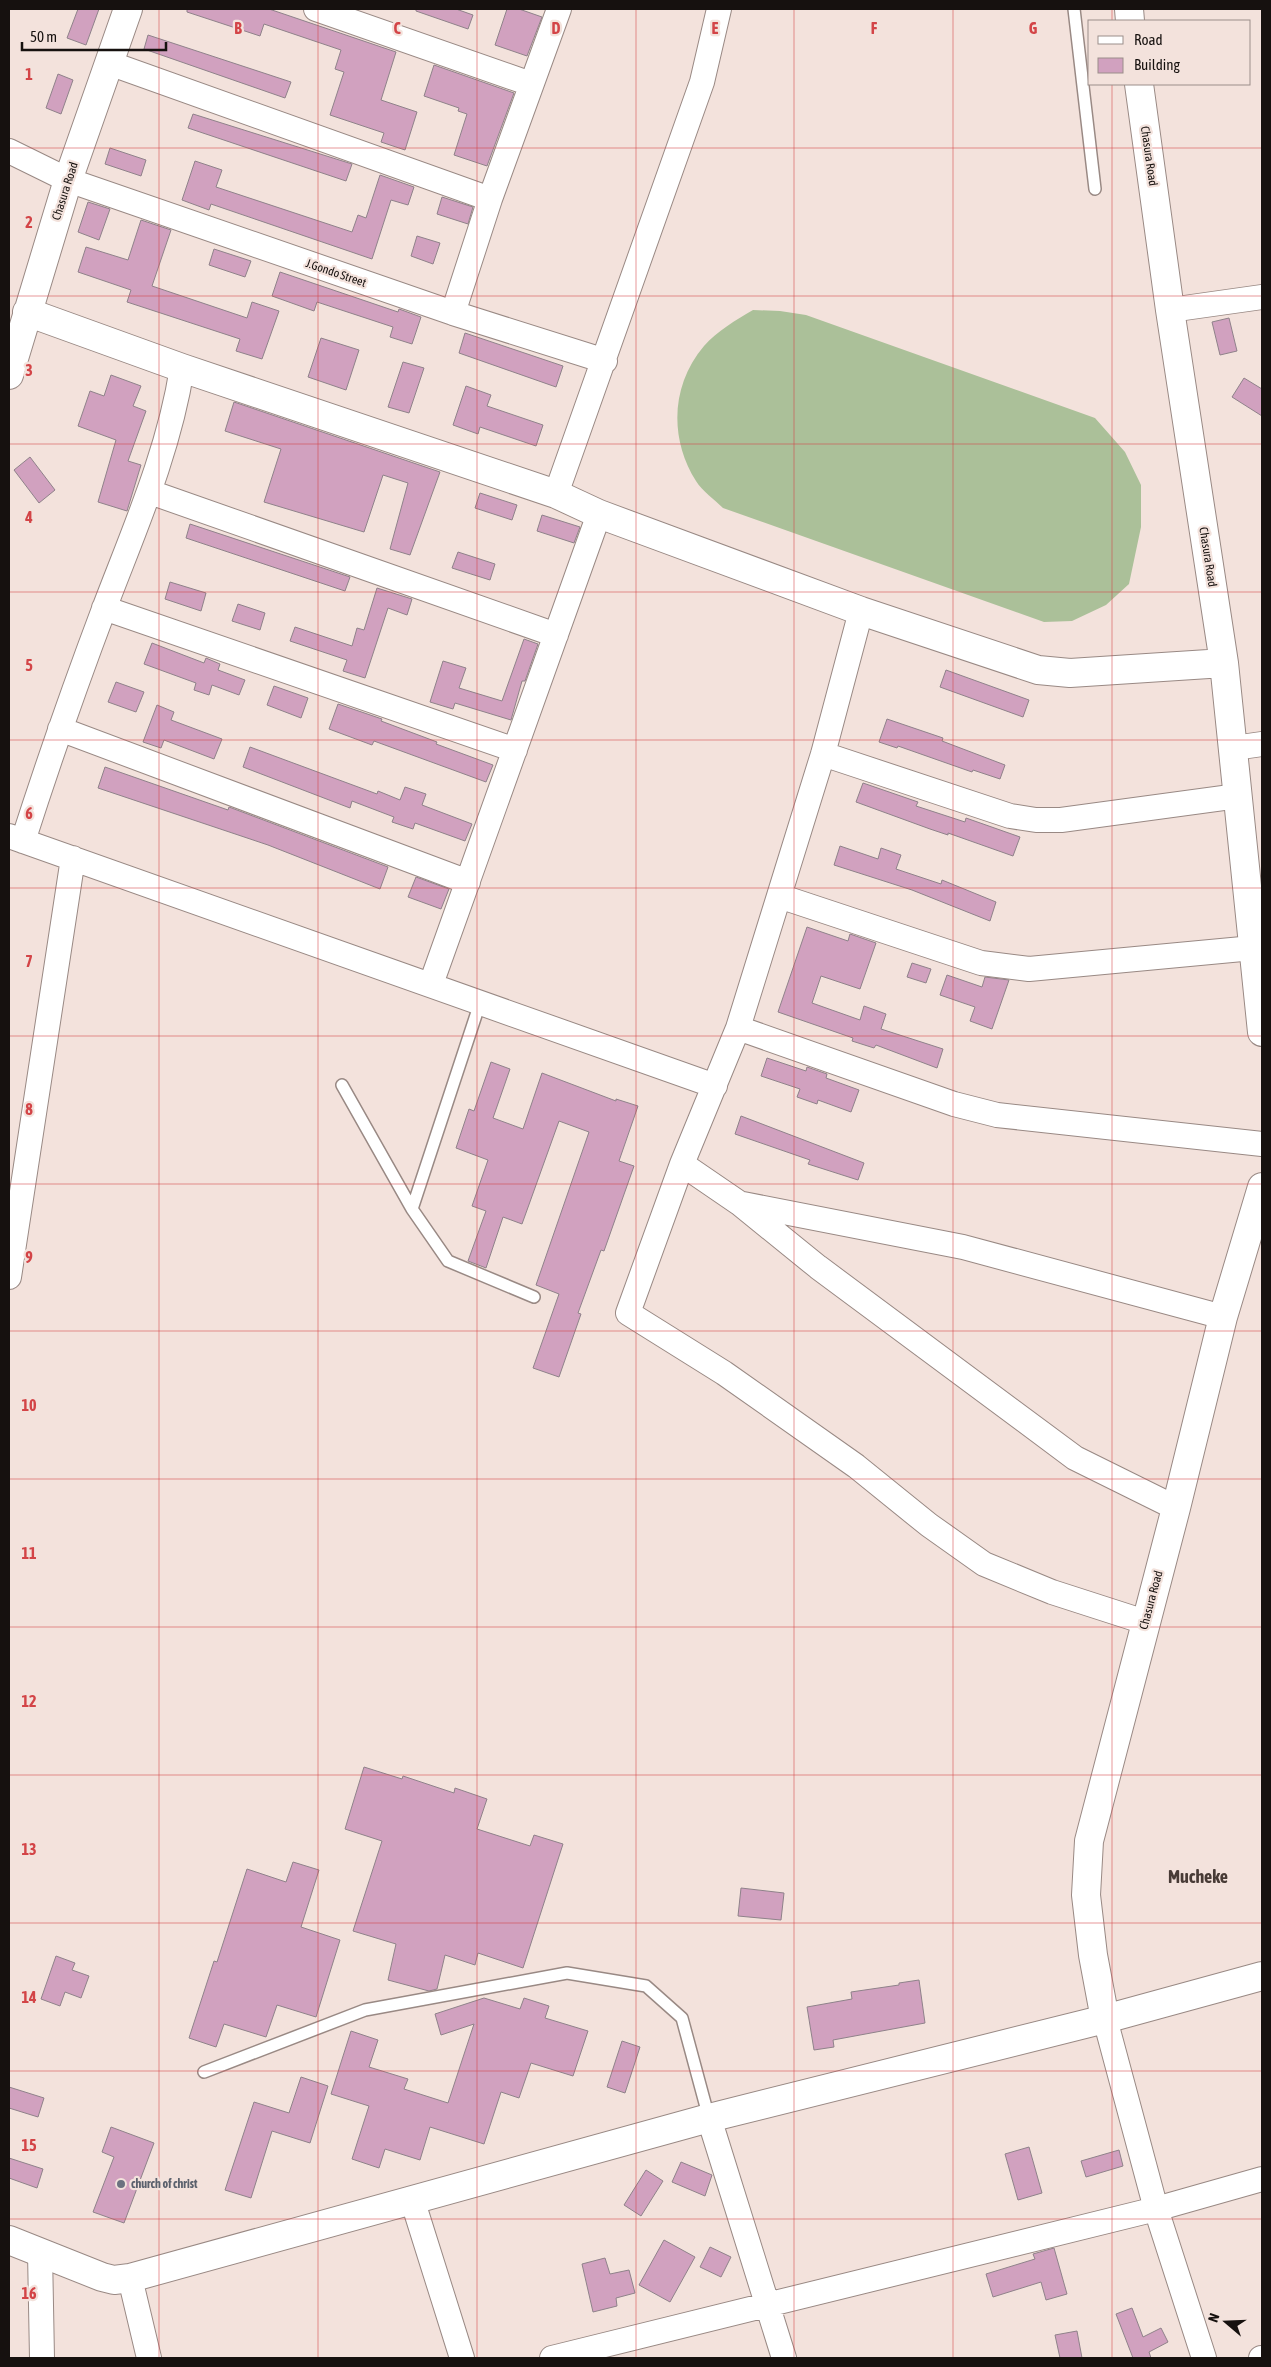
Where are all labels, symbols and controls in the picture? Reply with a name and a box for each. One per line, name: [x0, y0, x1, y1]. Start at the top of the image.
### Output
text: B: [234, 19, 242, 37]
text: C: [393, 19, 401, 37]
text: D: [552, 19, 561, 37]
text: E: [712, 19, 719, 37]
text: F: [871, 19, 878, 37]
text: G: [1029, 19, 1038, 37]
scale bar: [22, 20, 166, 52]
legend: [1088, 20, 1251, 85]
text: 50 m: [30, 28, 57, 45]
text: Road: [1134, 31, 1163, 48]
text: Building: [1134, 56, 1180, 73]
text: 1: [25, 65, 33, 83]
street label: Chasura Road: [1138, 125, 1160, 187]
street label: Chasura Road: [49, 160, 81, 222]
text: 2: [25, 213, 33, 231]
street label: J.Gondo Street: [304, 256, 369, 290]
text: 3: [25, 361, 33, 379]
text: 4: [24, 508, 33, 526]
street label: Chasura Road: [1196, 526, 1220, 588]
text: 5: [25, 656, 33, 674]
text: 6: [25, 804, 33, 822]
text: 7: [25, 952, 33, 970]
text: 8: [25, 1100, 33, 1118]
text: 9: [25, 1248, 33, 1266]
text: 10: [21, 1396, 37, 1414]
text: 11: [21, 1544, 37, 1562]
street label: Chasura Road: [1136, 1569, 1166, 1631]
text: 12: [21, 1692, 37, 1710]
text: 13: [21, 1840, 37, 1858]
district label: Mucheke: [1168, 1866, 1228, 1887]
text: 14: [21, 1988, 37, 2006]
text: 15: [21, 2136, 37, 2154]
place label: church of christ: [131, 2177, 198, 2191]
marker: church of christ: [115, 2178, 127, 2190]
text: 16: [21, 2284, 37, 2302]
north arrow: [1201, 2297, 1251, 2347]
text: N: [1205, 2311, 1223, 2324]

